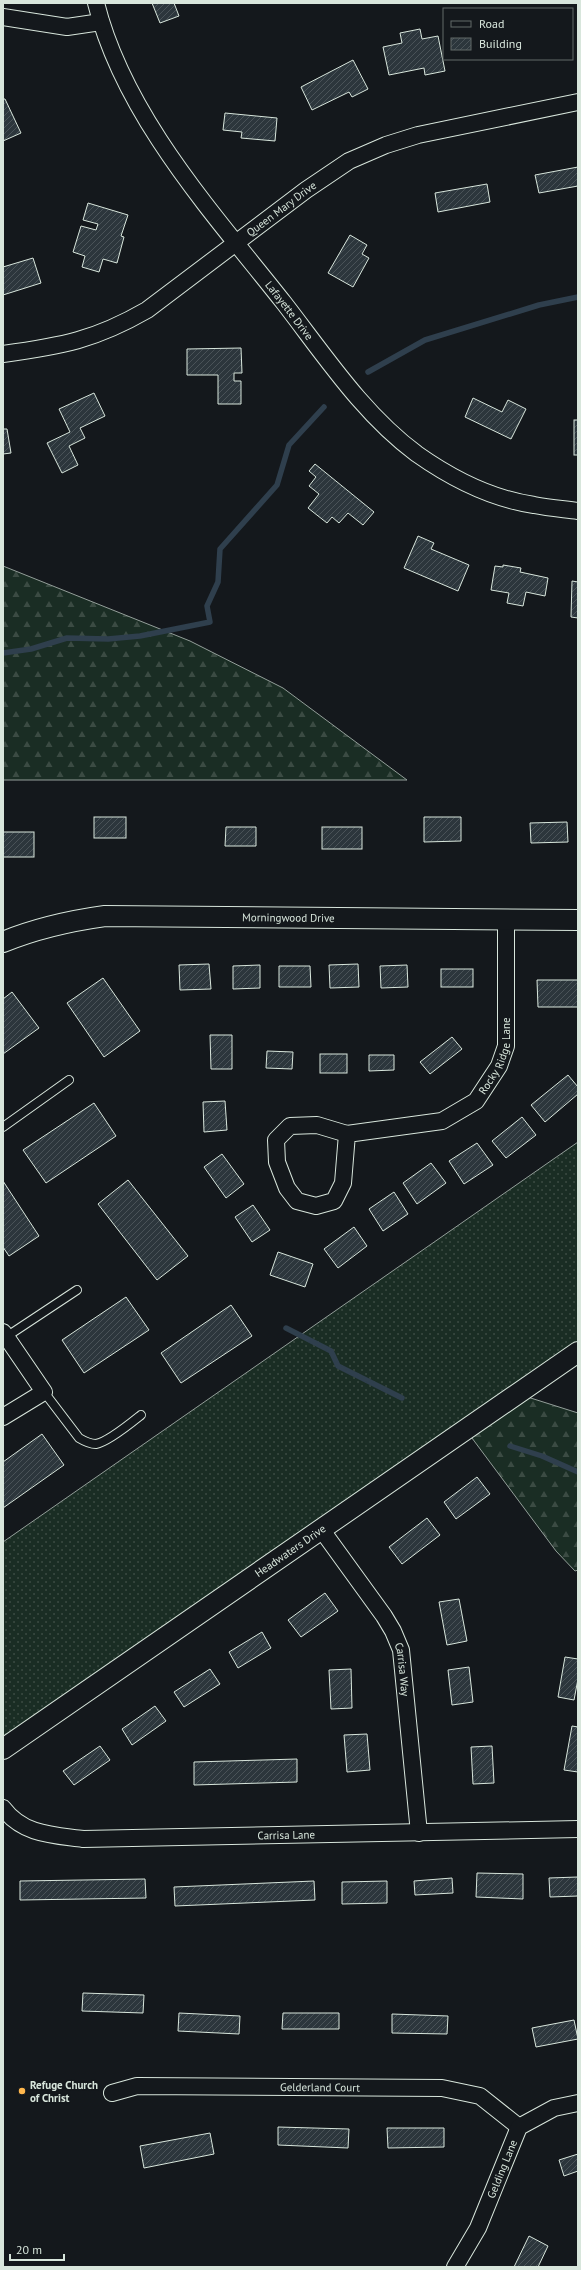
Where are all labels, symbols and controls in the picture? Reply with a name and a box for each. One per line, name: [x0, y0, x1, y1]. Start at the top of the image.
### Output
legend: [443, 8, 573, 60]
text: Road: [479, 16, 504, 31]
text: Building: [479, 36, 522, 51]
street label: Queen Mary Drive: [244, 178, 319, 240]
street label: Lafayette Drive: [262, 278, 317, 343]
street label: Morningwood Drive: [242, 910, 335, 925]
street label: Rocky Ridge Lane: [475, 1017, 513, 1097]
street label: Headwaters Drive: [252, 1521, 329, 1580]
street label: Carrisa Way: [392, 1640, 413, 1698]
street label: Carrisa Lane: [257, 1827, 316, 1842]
place label: Refuge Church of Christ: [30, 2078, 98, 2105]
street label: Gelderland Court: [280, 2080, 360, 2094]
marker: Refuge Church of Christ: [17, 2086, 27, 2096]
street label: Gelding Lane: [484, 2137, 520, 2200]
scale bar: [10, 2236, 64, 2262]
text: 20 m: [16, 2242, 42, 2257]

